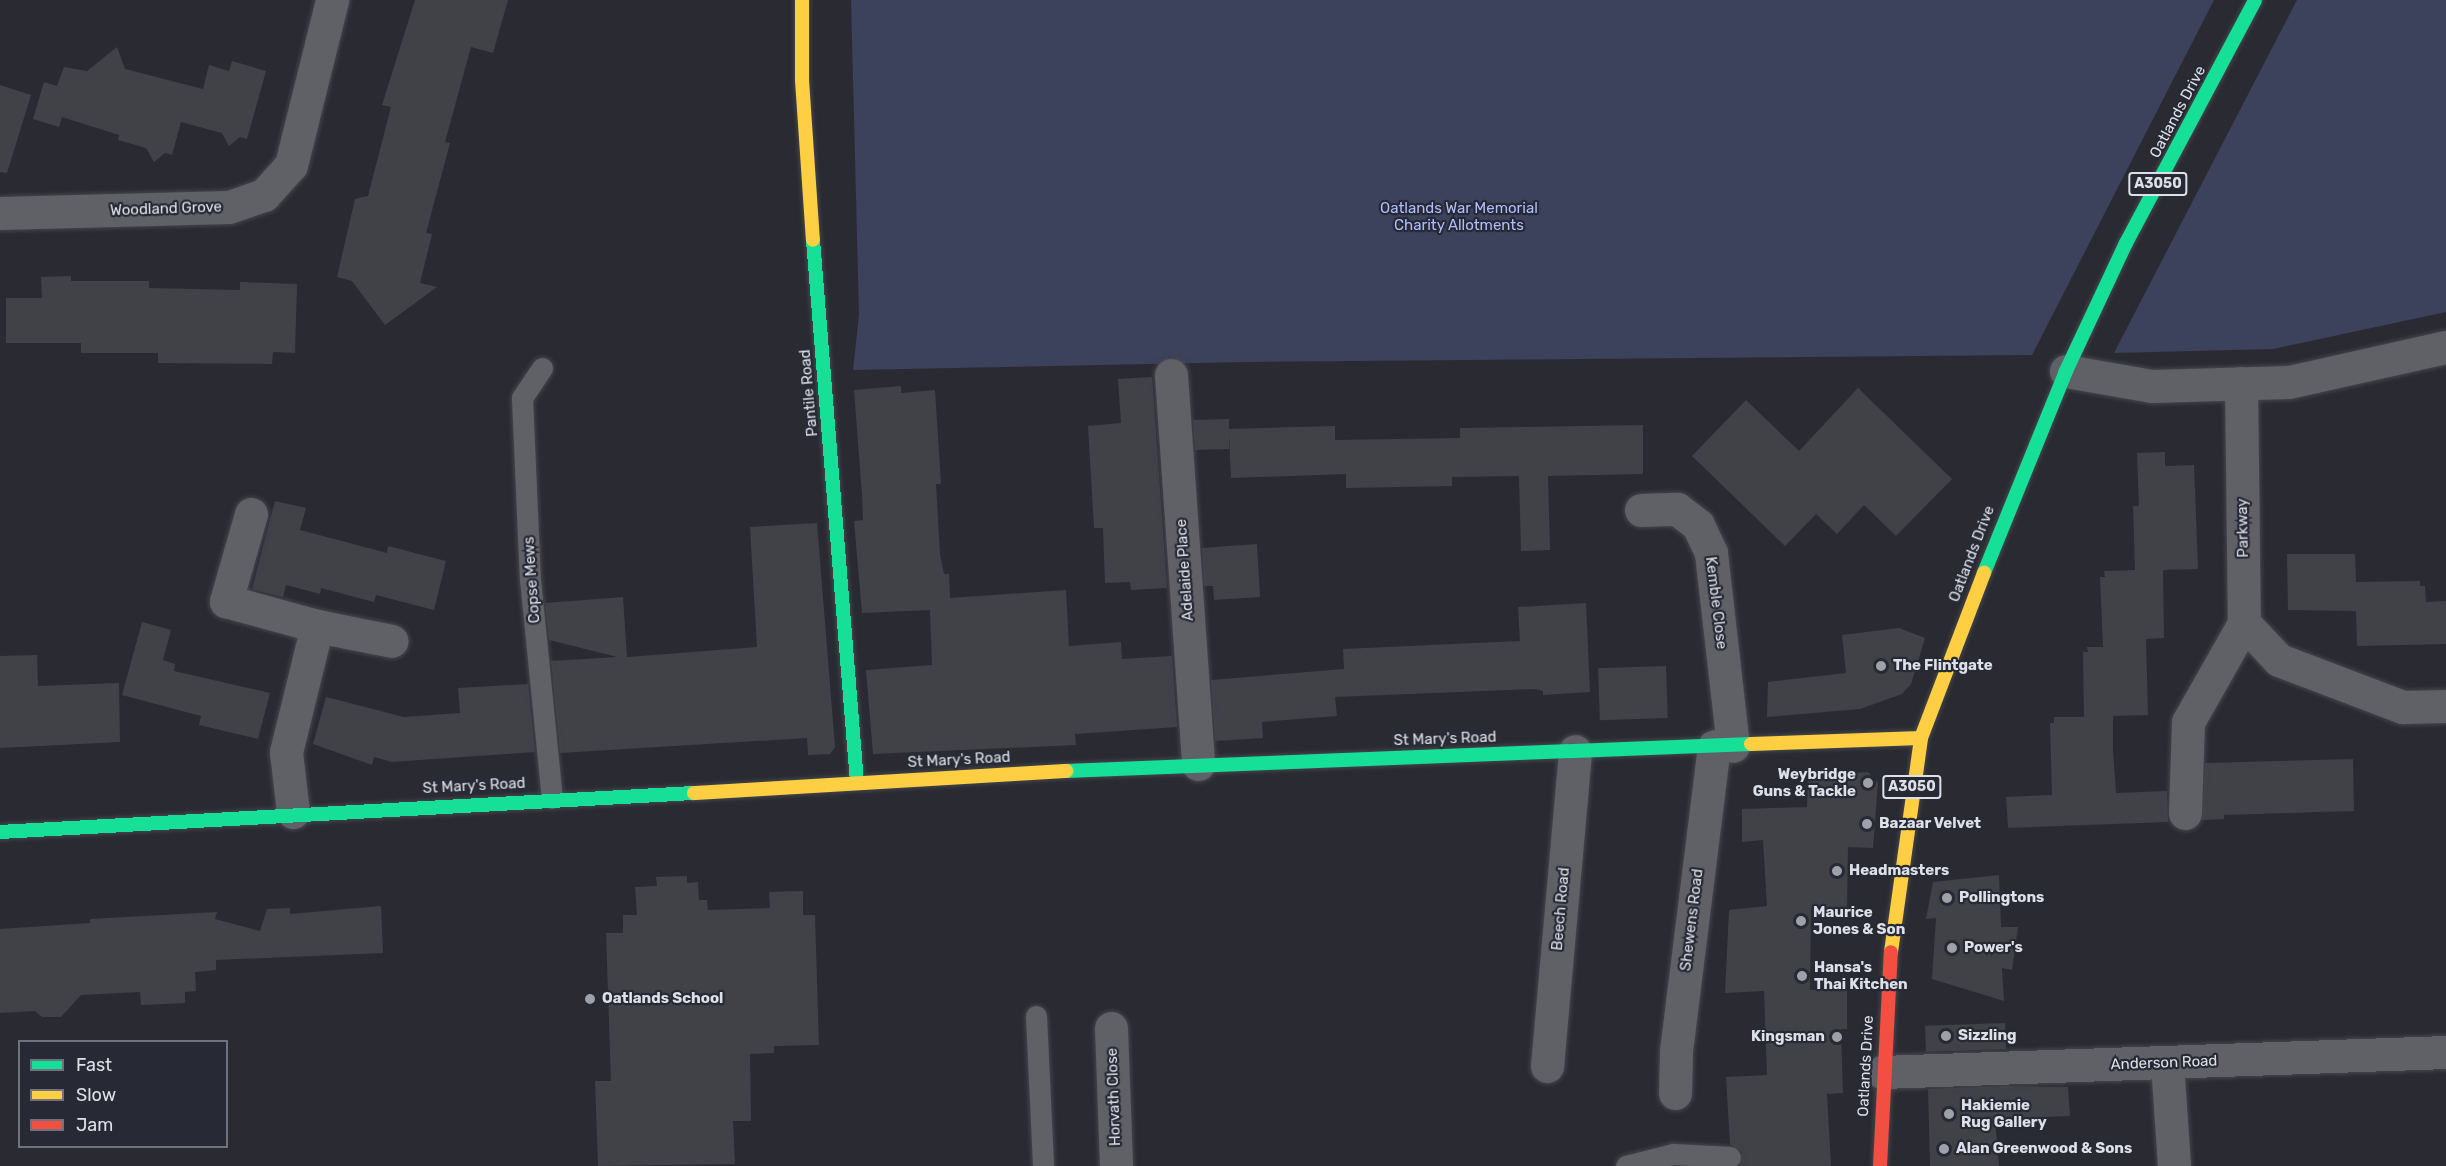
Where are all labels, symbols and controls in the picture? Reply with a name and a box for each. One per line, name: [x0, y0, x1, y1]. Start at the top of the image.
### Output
street label: Oatlands Drive: [2146, 63, 2210, 161]
road number: A3050: [2128, 173, 2188, 195]
street label: Woodland Grove: [110, 198, 222, 220]
park label: Oatlands War Memorial Charity Allotments: [1380, 199, 1538, 234]
street label: Pantile Road: [796, 349, 822, 437]
street label: Parkway: [2233, 498, 2253, 558]
street label: Oatlands Drive: [1945, 503, 1999, 605]
street label: Adelaide Place: [1172, 518, 1198, 622]
street label: Copse Mews: [520, 536, 544, 624]
street label: Kemble Close: [1701, 556, 1731, 650]
place label: The Flintgate: [1893, 657, 1993, 675]
marker: The Flintgate: [1874, 659, 1888, 673]
street label: St Mary's Road: [1393, 728, 1497, 750]
street label: St Mary's Road: [907, 748, 1011, 772]
place label: Weybridge Guns & Tackle: [1752, 765, 1856, 800]
street label: St Mary's Road: [422, 774, 526, 798]
marker: Weybridge Guns & Tackle: [1861, 776, 1875, 790]
road number: A3050: [1882, 776, 1942, 798]
place label: Bazaar Velvet: [1879, 815, 1982, 833]
marker: Bazaar Velvet: [1860, 817, 1874, 831]
place label: Headmasters: [1849, 862, 1949, 880]
marker: Headmasters: [1830, 864, 1844, 878]
street label: Beech Road: [1548, 867, 1574, 951]
street label: Shewens Road: [1677, 868, 1707, 972]
place label: Pollingtons: [1959, 889, 2044, 907]
marker: Pollingtons: [1940, 891, 1954, 905]
place label: Maurice Jones & Son: [1813, 903, 1905, 938]
marker: Maurice Jones & Son: [1794, 914, 1808, 928]
place label: Power's: [1964, 939, 2023, 957]
marker: Power's: [1945, 941, 1959, 955]
place label: Hansa's Thai Kitchen: [1814, 958, 1908, 993]
marker: Hansa's Thai Kitchen: [1795, 969, 1809, 983]
place label: Oatlands School: [602, 990, 723, 1008]
marker: Oatlands School: [583, 992, 597, 1006]
street label: Oatlands Drive: [1854, 1015, 1878, 1117]
place label: Sizzling: [1958, 1027, 2017, 1045]
place label: Kingsman: [1751, 1028, 1825, 1046]
marker: Sizzling: [1939, 1029, 1953, 1043]
marker: Kingsman: [1830, 1030, 1844, 1044]
legend: [18, 1040, 228, 1148]
street label: Horvath Close: [1103, 1048, 1125, 1146]
street label: Anderson Road: [2110, 1052, 2218, 1074]
text: Fast: [76, 1054, 112, 1076]
text: Slow: [76, 1084, 116, 1106]
place label: Hakiemie Rug Gallery: [1961, 1096, 2047, 1131]
marker: Hakiemie Rug Gallery: [1942, 1107, 1956, 1121]
text: Jam: [76, 1114, 113, 1136]
place label: Alan Greenwood & Sons: [1956, 1140, 2132, 1158]
marker: Alan Greenwood & Sons: [1937, 1142, 1951, 1156]

